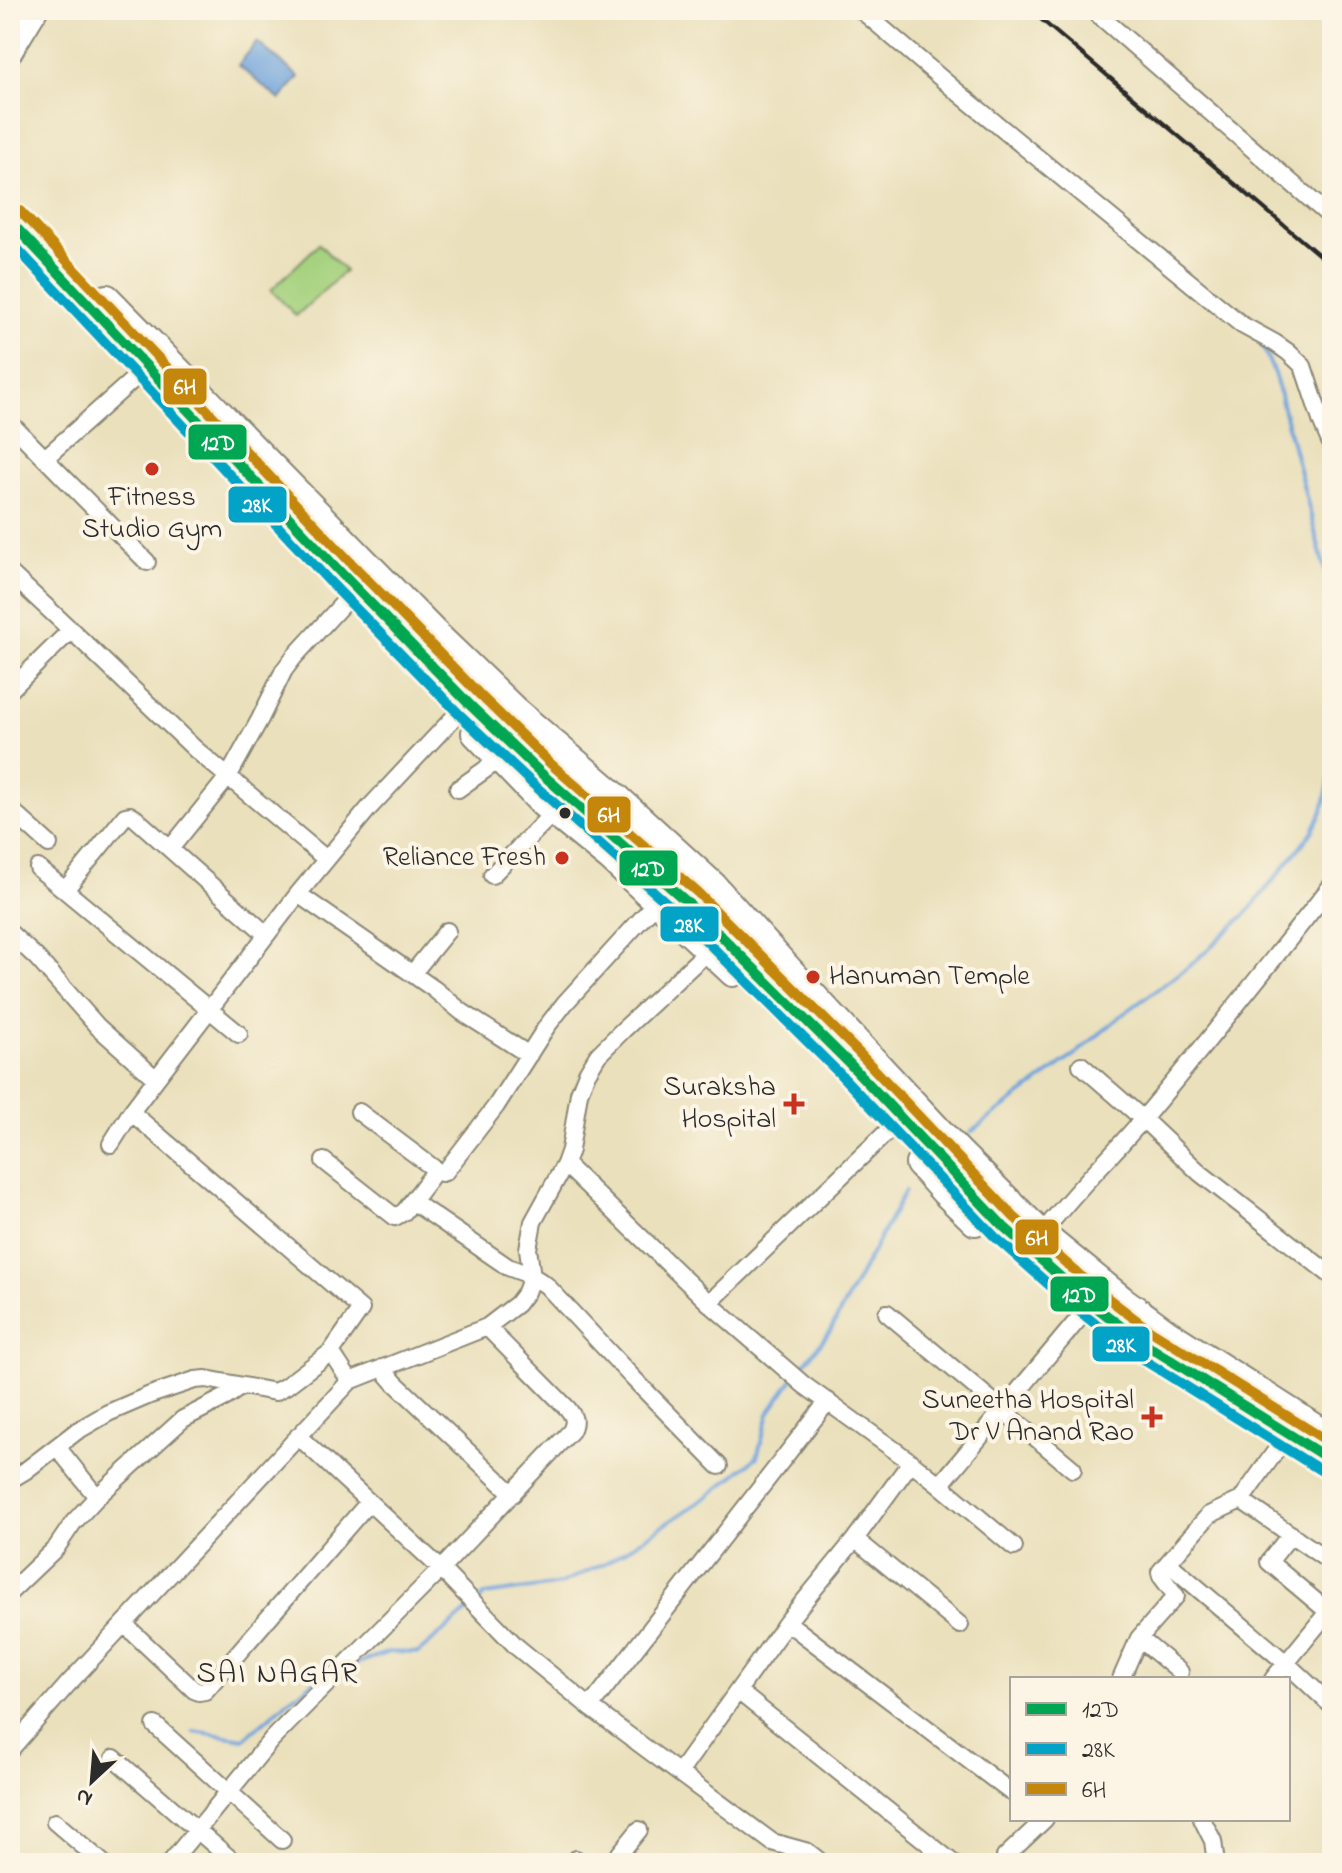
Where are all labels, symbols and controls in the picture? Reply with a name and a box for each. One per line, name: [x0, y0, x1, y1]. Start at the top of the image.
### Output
line badge: 6H: [162, 367, 208, 406]
text: 6H: [174, 373, 196, 405]
line badge: 12D: [187, 423, 248, 461]
text: 12D: [201, 429, 235, 461]
marker: Fitness Studio Gym: [143, 460, 161, 478]
place label: Fitness Studio Gym: [82, 478, 222, 551]
line badge: 28K: [227, 485, 288, 524]
text: 28K: [241, 491, 273, 523]
line badge: 6H: [586, 795, 632, 834]
text: 6H: [598, 801, 620, 833]
unlabelled marker: [557, 805, 573, 821]
place label: Reliance Fresh: [383, 838, 546, 879]
marker: Reliance Fresh: [553, 849, 571, 867]
line badge: 12D: [618, 849, 679, 887]
text: 12D: [631, 855, 665, 887]
line badge: 28K: [659, 905, 720, 943]
text: 28K: [673, 911, 705, 943]
place label: Hanuman Temple: [829, 957, 1030, 998]
marker: Hanuman Temple: [804, 968, 822, 986]
place label: Suraksha Hospital: [663, 1068, 776, 1141]
marker: Suraksha Hospital: [783, 1093, 805, 1115]
line badge: 6H: [1014, 1218, 1060, 1256]
text: 6H: [1026, 1224, 1048, 1256]
line badge: 12D: [1049, 1275, 1110, 1313]
text: 12D: [1062, 1281, 1096, 1313]
line badge: 28K: [1091, 1325, 1151, 1363]
text: 28K: [1105, 1331, 1137, 1363]
place label: Suneetha Hospital Dr V Anand Rao: [922, 1381, 1134, 1454]
marker: Suneetha Hospital Dr V Anand Rao: [1141, 1406, 1163, 1428]
district label: SAI NAGAR: [197, 1653, 359, 1697]
legend: [1010, 1677, 1290, 1821]
text: 12D: [1082, 1694, 1119, 1729]
text: 28K: [1082, 1734, 1115, 1769]
north arrow: [52, 1741, 132, 1821]
text: 6H: [1082, 1774, 1107, 1809]
text: N: [71, 1779, 98, 1814]

